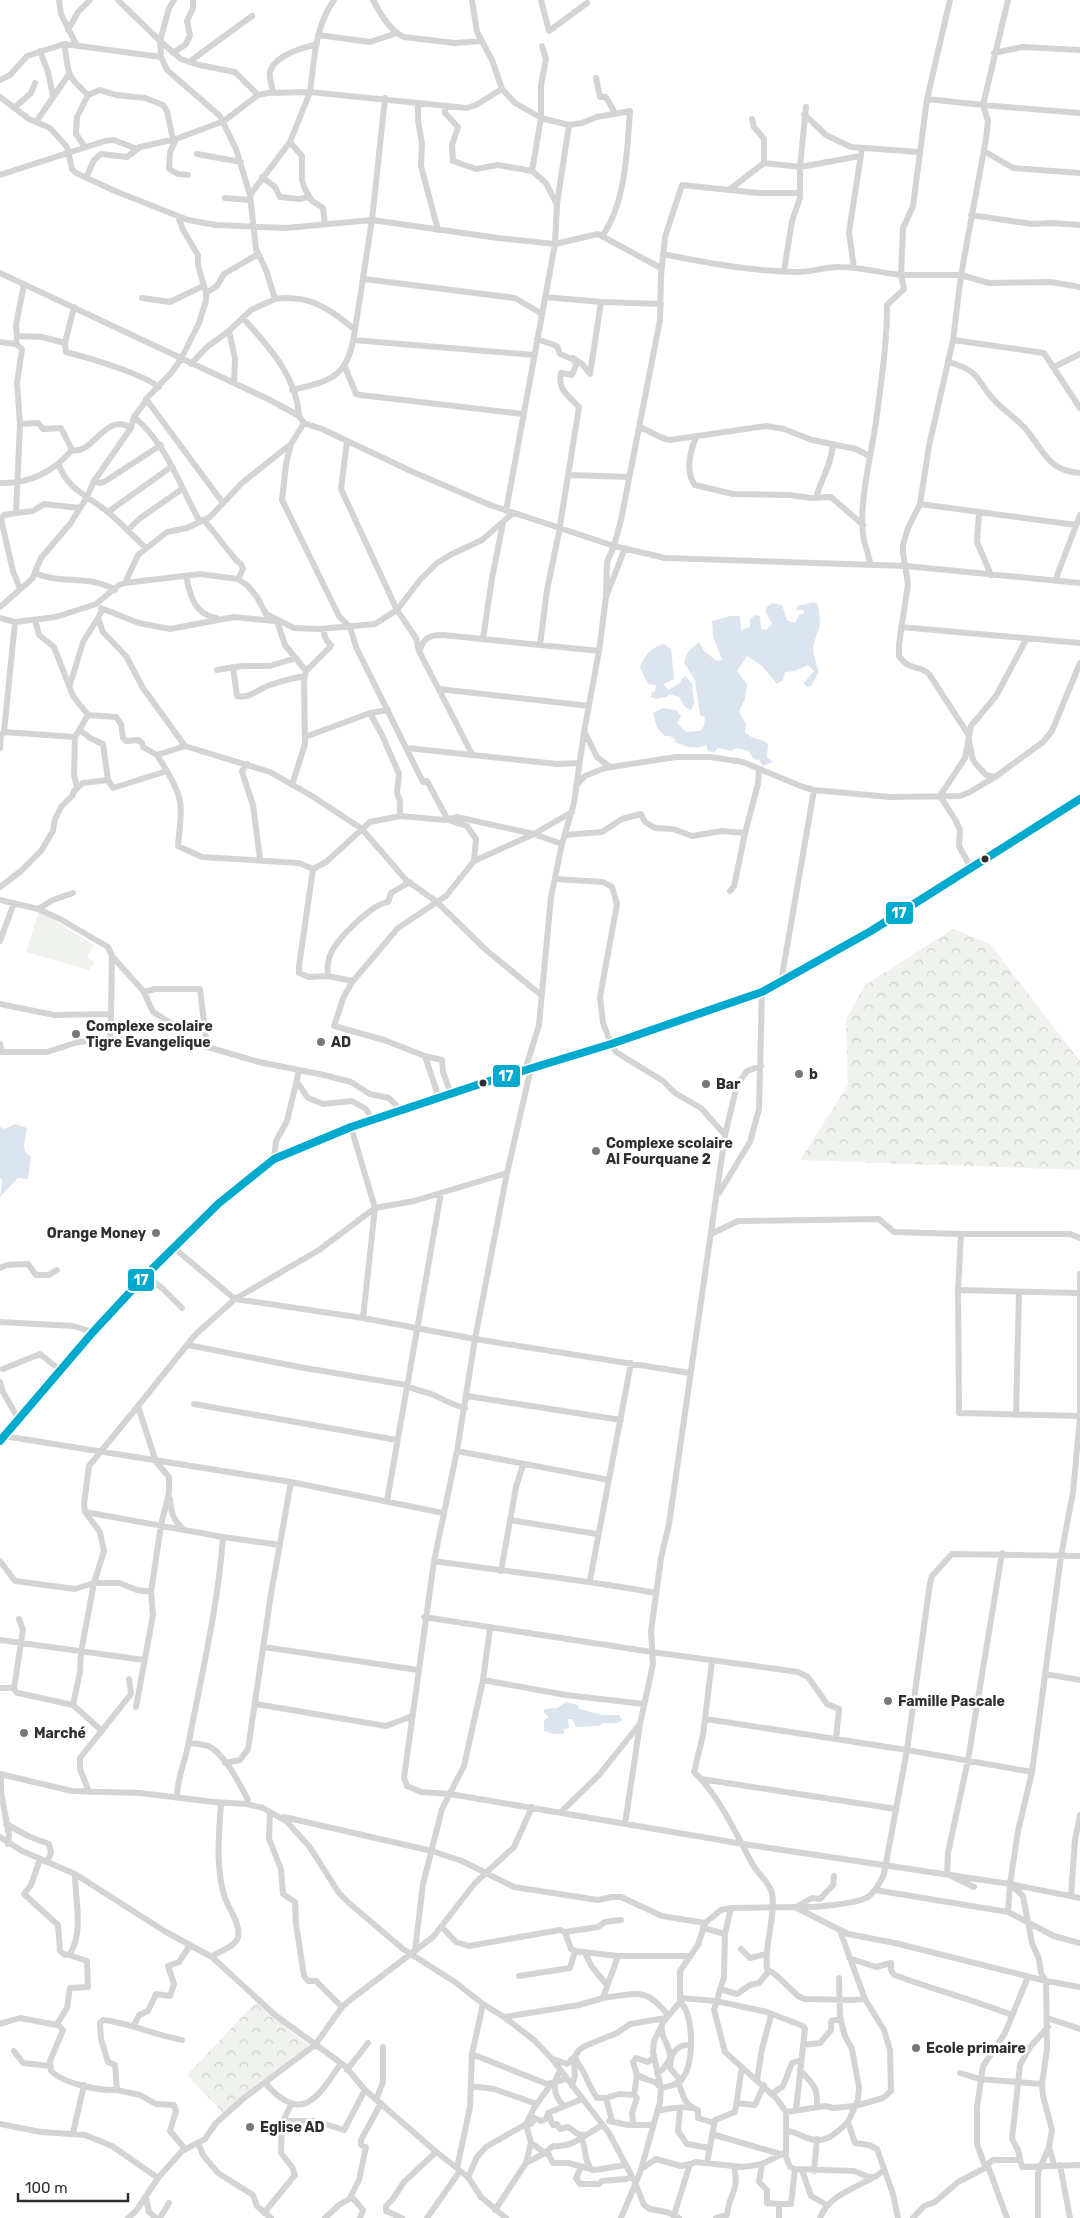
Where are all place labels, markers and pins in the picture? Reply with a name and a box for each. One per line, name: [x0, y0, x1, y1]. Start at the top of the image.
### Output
unlabelled marker: [980, 854, 990, 864]
place label: Complexe scolaire Tigre Evangelique: [86, 1018, 213, 1051]
marker: Complexe scolaire Tigre Evangelique: [70, 1028, 82, 1040]
place label: AD: [331, 1034, 351, 1051]
marker: AD: [315, 1036, 327, 1048]
place label: b: [809, 1066, 818, 1083]
marker: b: [793, 1068, 805, 1080]
place label: Bar: [716, 1076, 741, 1093]
unlabelled marker: [478, 1078, 488, 1088]
marker: Bar: [700, 1078, 712, 1090]
place label: Complexe scolaire Al Fourquane 2: [606, 1135, 733, 1168]
marker: Complexe scolaire Al Fourquane 2: [590, 1145, 602, 1157]
place label: Orange Money: [47, 1225, 147, 1242]
marker: Orange Money: [150, 1227, 162, 1239]
place label: Famille Pascale: [898, 1693, 1005, 1710]
marker: Famille Pascale: [882, 1695, 894, 1707]
place label: Marché: [34, 1725, 86, 1742]
marker: Marché: [18, 1727, 30, 1739]
place label: Ecole primaire: [926, 2040, 1026, 2057]
marker: Ecole primaire: [910, 2042, 922, 2054]
place label: Eglise AD: [260, 2119, 325, 2136]
marker: Eglise AD: [244, 2121, 256, 2133]

